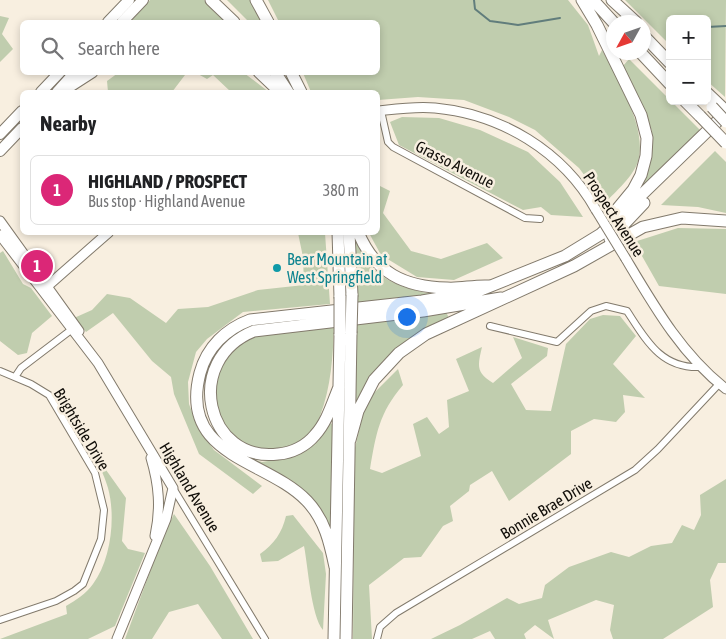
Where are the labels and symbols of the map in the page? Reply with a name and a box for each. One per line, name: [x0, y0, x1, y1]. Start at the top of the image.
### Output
north arrow: [606, 15, 651, 60]
street label: Grasso Avenue: [413, 137, 497, 191]
street label: Prospect Avenue: [579, 168, 648, 260]
pin: 1: [21, 247, 53, 285]
place label: Bear Mountain at West Springfield: [287, 250, 388, 287]
marker: Bear Mountain at West Springfield: [271, 262, 283, 274]
your location: [394, 304, 420, 330]
street label: Brightside Drive: [50, 385, 114, 474]
street label: Highland Avenue: [155, 439, 224, 535]
street label: Bonnie Brae Drive: [497, 474, 595, 542]

